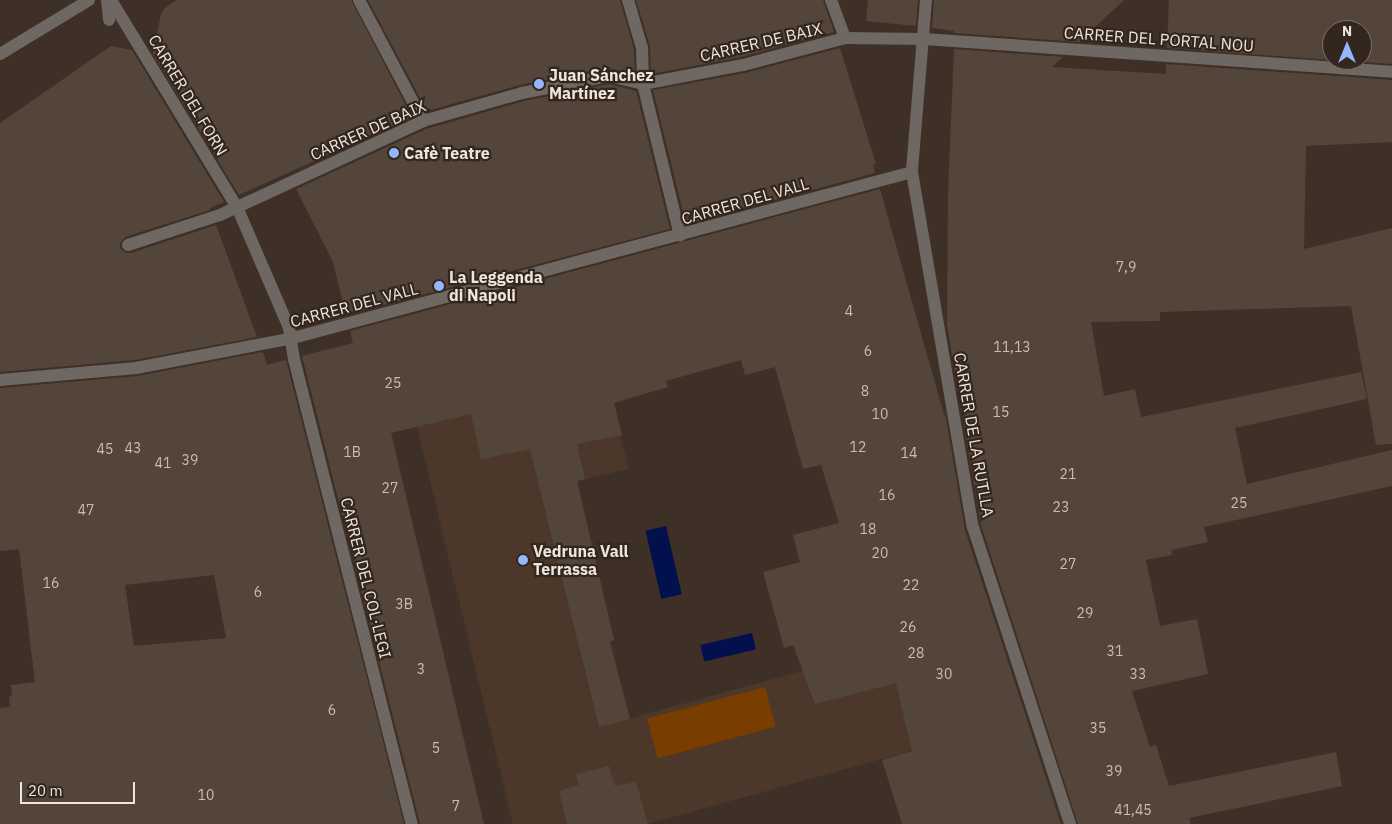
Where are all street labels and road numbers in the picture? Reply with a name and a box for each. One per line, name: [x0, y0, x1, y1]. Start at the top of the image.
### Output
street label: CARRER DE BAIX: [698, 19, 824, 65]
street label: CARRER DEL PORTAL NOU: [1063, 23, 1255, 55]
street label: CARRER DEL FORN: [144, 31, 232, 159]
street label: CARRER DE BAIX: [307, 96, 429, 164]
street label: CARRER DEL VALL: [679, 174, 811, 228]
street label: CARRER DEL VALL: [288, 279, 420, 331]
street label: CARRER DE LA RUTLLA: [950, 351, 998, 519]
street label: CARRER DEL COL·LEGI: [337, 496, 395, 660]

